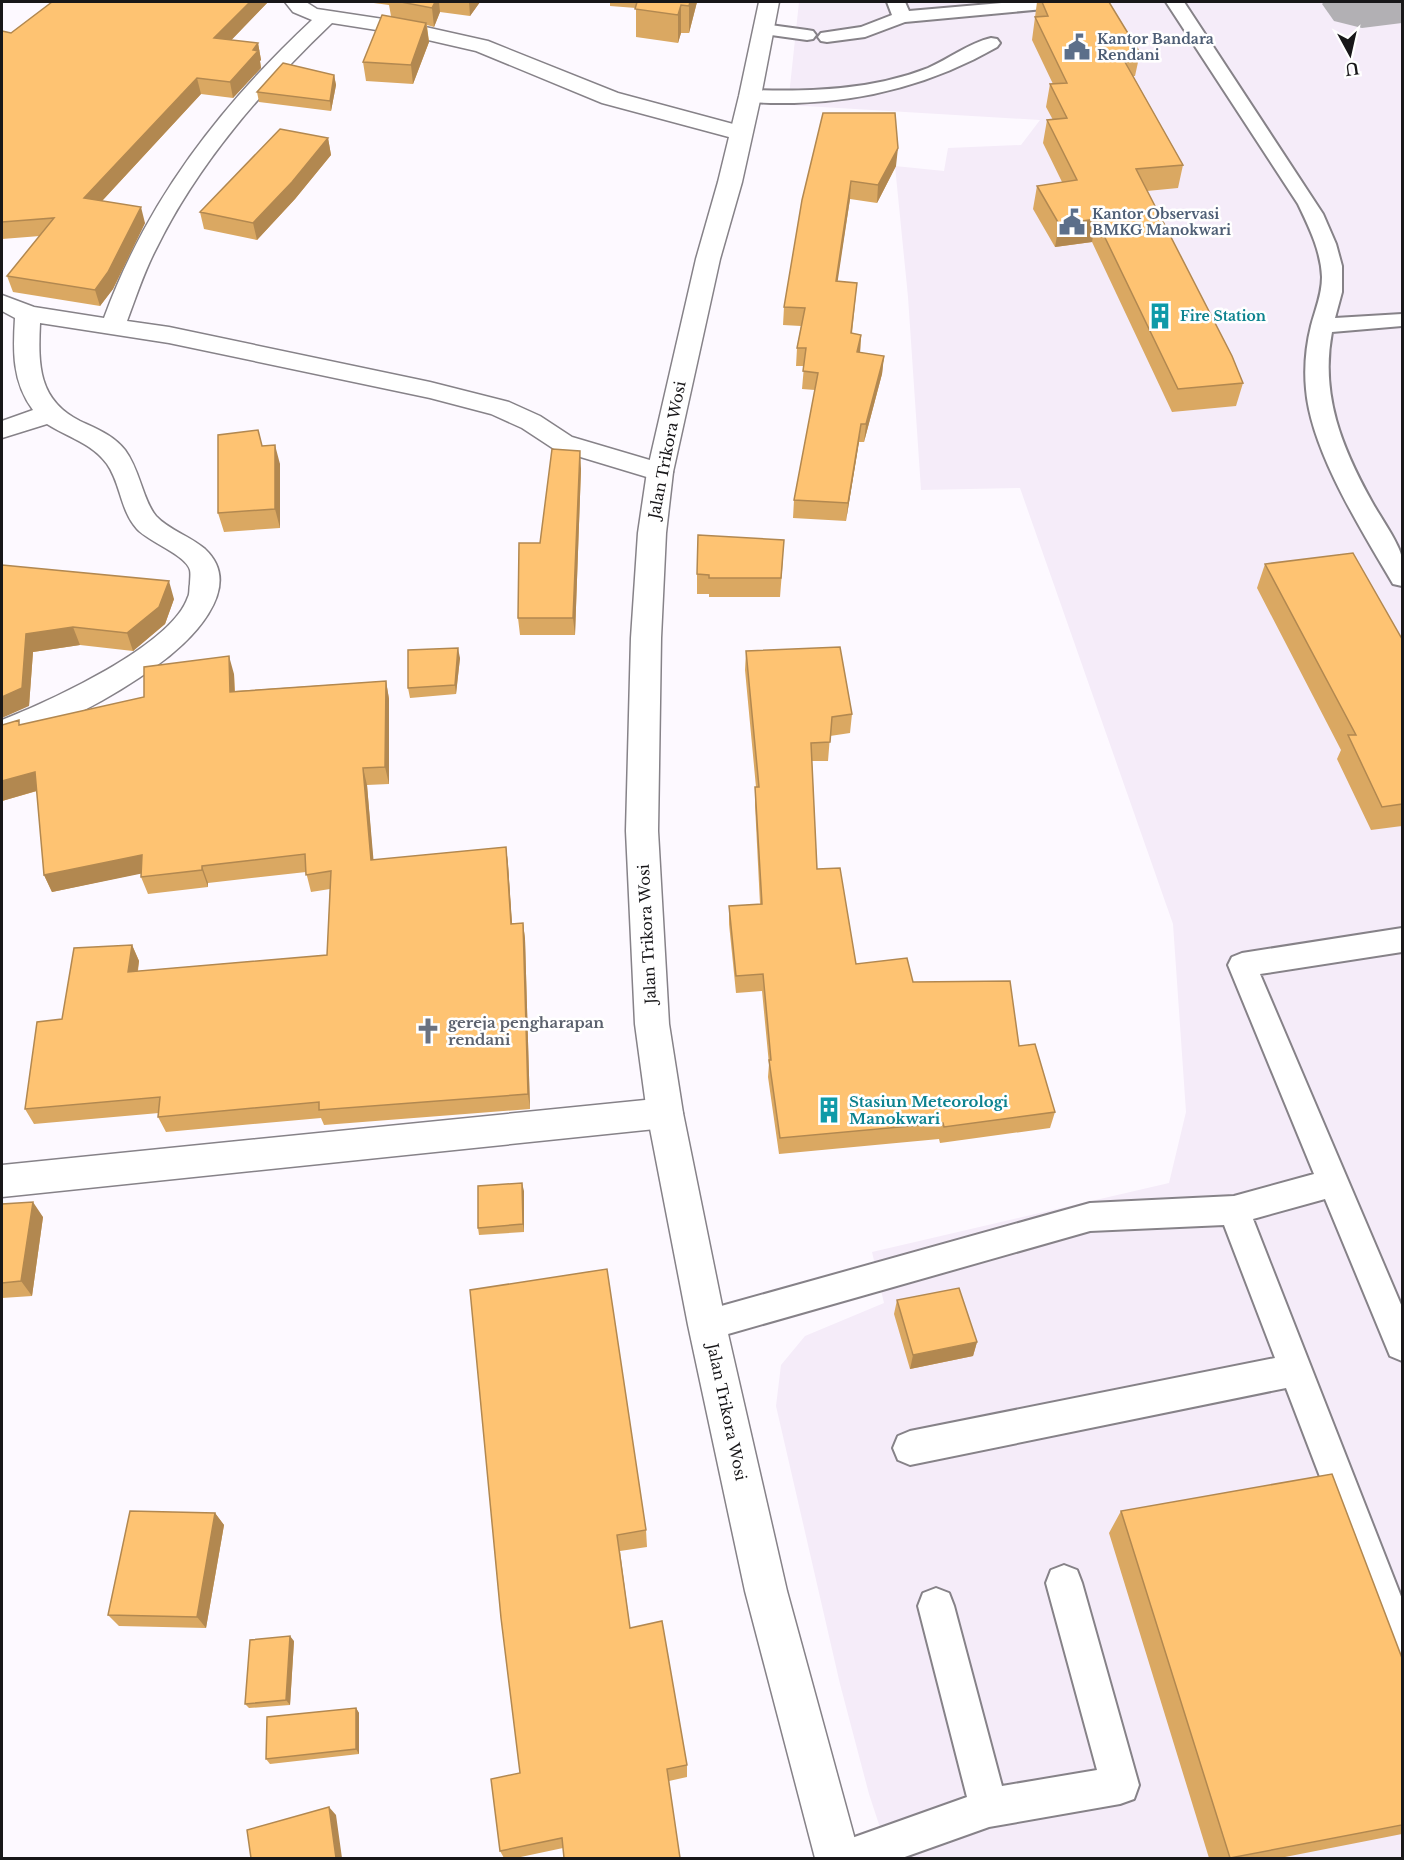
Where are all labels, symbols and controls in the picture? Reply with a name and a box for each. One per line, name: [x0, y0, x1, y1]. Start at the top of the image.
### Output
north arrow: [1320, 24, 1380, 84]
place label: Kantor Bandara Rendani: [1097, 30, 1214, 64]
public building icon: Kantor Bandara Rendani: [1062, 32, 1092, 62]
text: U: [1344, 58, 1360, 80]
place label: Kantor Observasi BMKG Manokwari: [1092, 205, 1231, 239]
public building icon: Kantor Observasi BMKG Manokwari: [1057, 207, 1087, 237]
building icon: Fire Station: [1145, 301, 1175, 331]
place label: Fire Station: [1180, 307, 1266, 325]
street label: Jalan Trikora Wosi: [644, 379, 690, 523]
street label: Jalan Trikora Wosi: [634, 864, 660, 1006]
place label: gereja pengharapan rendani: [448, 1013, 604, 1049]
church icon: gereja pengharapan rendani: [413, 1016, 443, 1046]
place label: Stasiun Meteorologi Manokwari: [849, 1092, 1009, 1128]
building icon: Stasiun Meteorologi Manokwari: [814, 1095, 844, 1125]
street label: Jalan Trikora Wosi: [703, 1340, 751, 1482]

